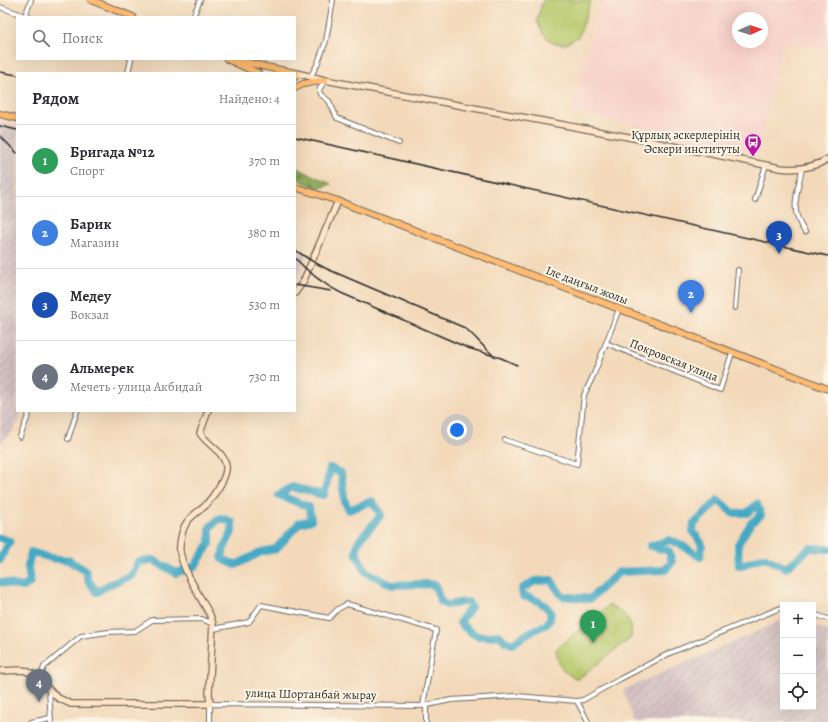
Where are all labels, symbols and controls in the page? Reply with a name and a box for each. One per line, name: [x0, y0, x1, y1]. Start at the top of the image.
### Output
north arrow: [732, 12, 768, 48]
search box: [16, 16, 296, 60]
icon: search: [30, 27, 52, 49]
text: Поиск: [62, 28, 103, 48]
text: Рядом: [32, 87, 79, 110]
text: Найдено: 4: [219, 90, 280, 107]
place label: Құрлық әскерлерінің Әскери институты: [631, 127, 740, 157]
bus stop icon: Құрлық әскерлерінің Әскери институты: [743, 132, 763, 157]
text: Бригада №12: [70, 142, 155, 162]
text: 1: [43, 152, 47, 169]
text: 370 m: [249, 152, 280, 169]
text: Спорт: [70, 162, 104, 179]
text: Барик: [70, 214, 112, 234]
pin: 3: [766, 221, 792, 254]
text: 2: [42, 224, 48, 241]
text: 380 m: [248, 224, 280, 241]
text: Магазин: [70, 234, 119, 251]
street label: Іле даңғыл жолы: [544, 262, 630, 308]
pin: 2: [678, 280, 704, 313]
text: Медеу: [70, 286, 111, 306]
text: 3: [42, 296, 48, 313]
text: 530 m: [249, 296, 280, 313]
text: Вокзал: [70, 306, 109, 323]
street label: Покровская улица: [627, 335, 721, 385]
text: Альмерек: [70, 358, 134, 378]
text: 4: [42, 368, 48, 385]
text: 730 m: [249, 368, 280, 385]
text: Мечеть · улица Акбидай: [70, 378, 202, 395]
your location: [447, 420, 467, 440]
map controls: [780, 602, 816, 710]
button: +: [780, 602, 816, 638]
pin: 1: [580, 610, 606, 643]
button: −: [780, 638, 816, 674]
pin: 4: [26, 669, 52, 702]
button: locate: [780, 674, 816, 710]
street label: улица Шортанбай жырау: [244, 685, 377, 703]

